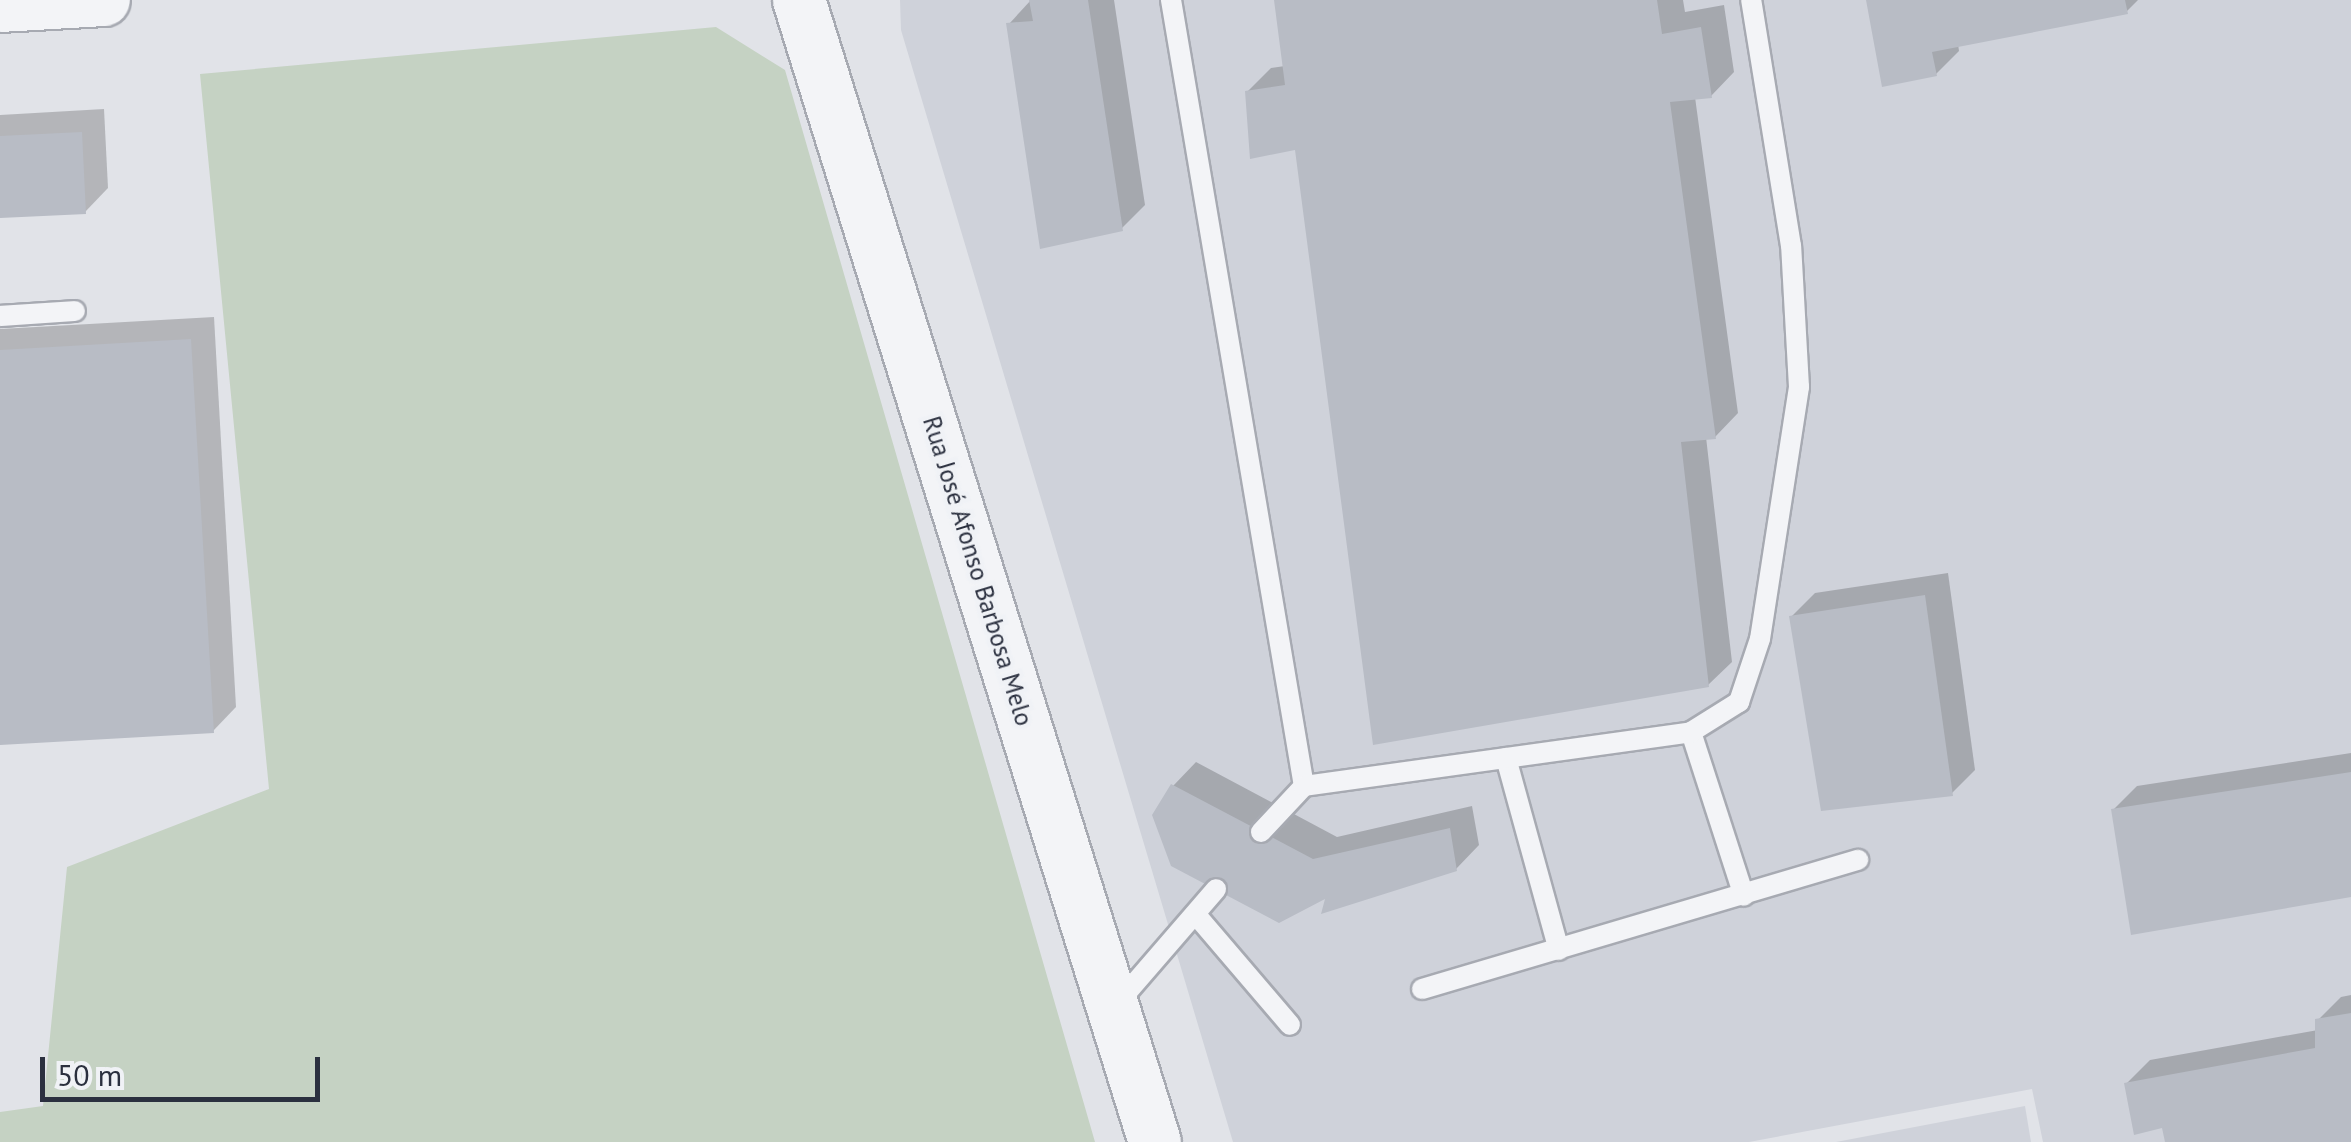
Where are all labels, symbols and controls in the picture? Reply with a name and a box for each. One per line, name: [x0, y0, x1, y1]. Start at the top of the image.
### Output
street label: Rua José Afonso Barbosa Melo: [916, 412, 1040, 730]
scale bar: [45, 1037, 325, 1099]
text: 50 m: [57, 1055, 122, 1094]

